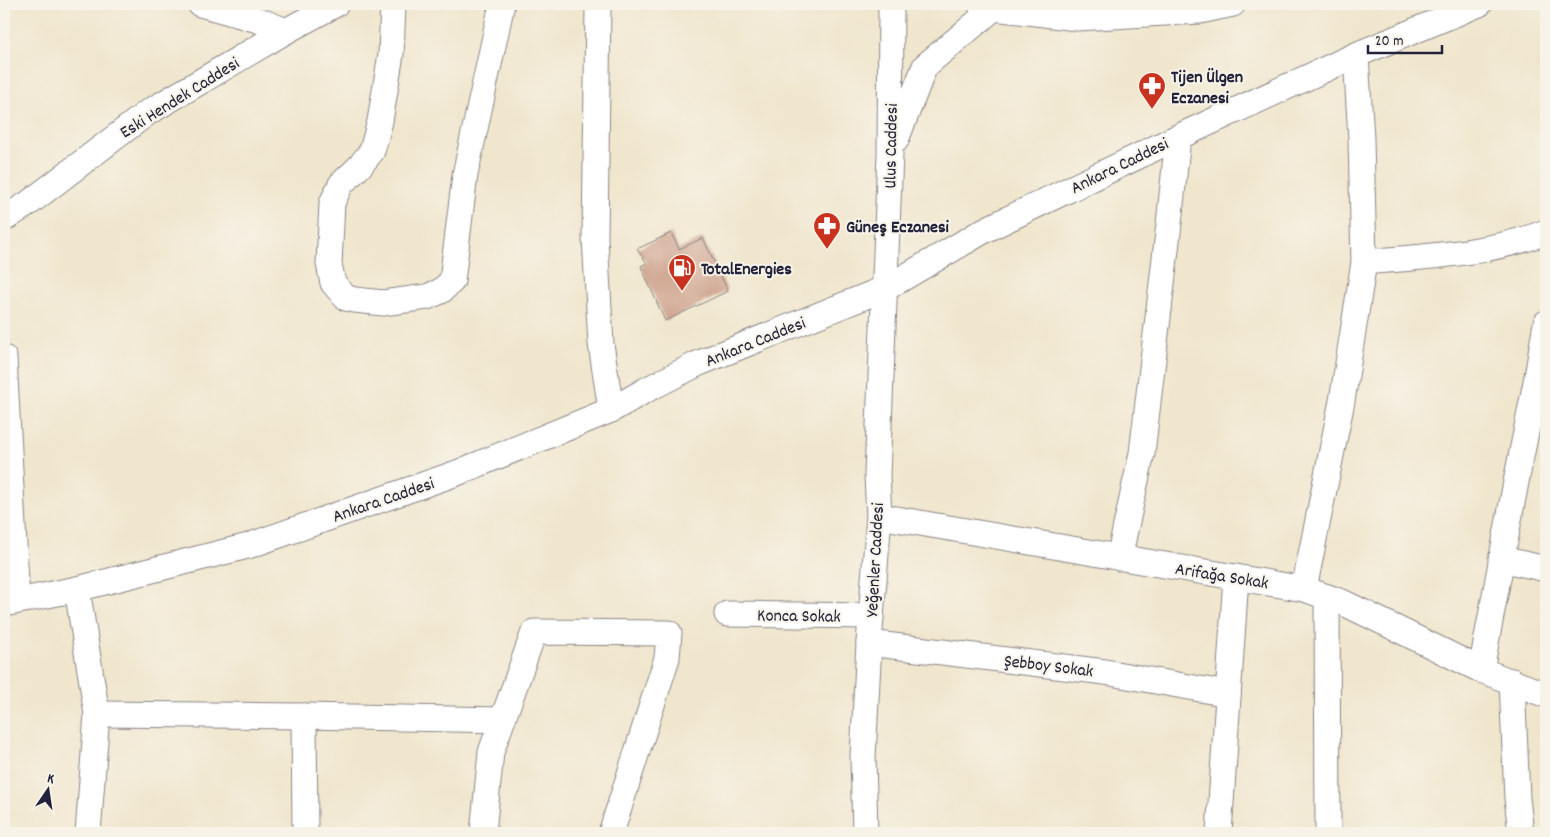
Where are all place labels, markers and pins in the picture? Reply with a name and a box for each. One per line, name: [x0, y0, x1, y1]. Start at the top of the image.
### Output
place label: Tijen Ülgen Eczanesi: [1171, 66, 1243, 112]
pharmacy icon: Tijen Ülgen Eczanesi: [1137, 71, 1167, 110]
pharmacy icon: Güneş Eczanesi: [812, 211, 842, 250]
place label: Güneş Eczanesi: [846, 216, 949, 241]
fuel station icon: TotalEnergies: [667, 253, 697, 292]
place label: TotalEnergies: [701, 258, 792, 283]

